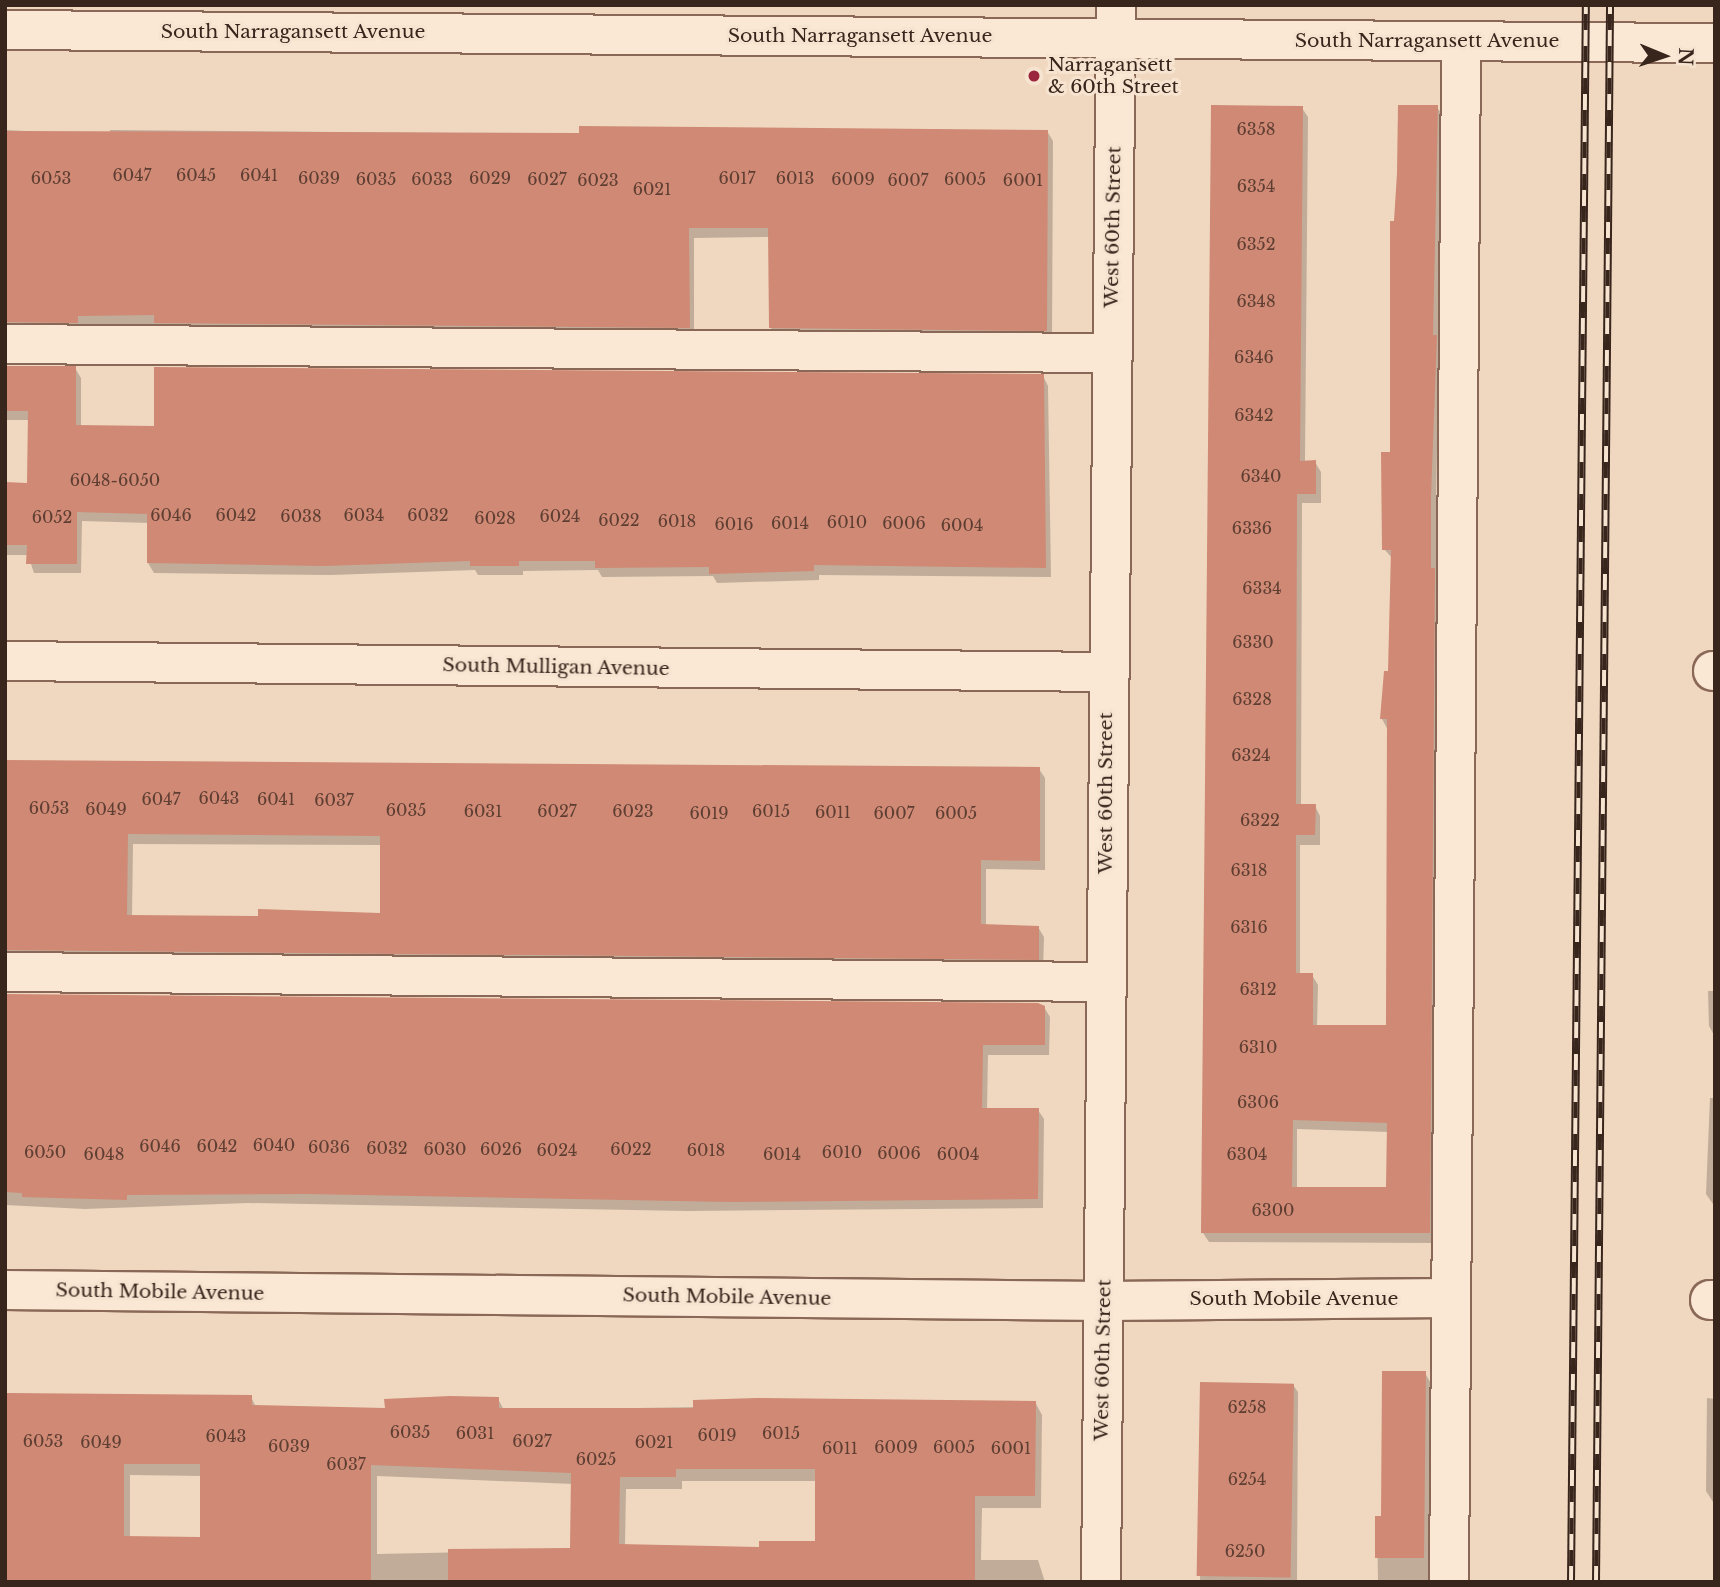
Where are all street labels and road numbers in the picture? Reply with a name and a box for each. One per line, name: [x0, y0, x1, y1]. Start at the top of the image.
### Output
street label: South Narragansett Avenue: [160, 21, 426, 43]
street label: South Narragansett Avenue: [727, 25, 993, 47]
street label: South Narragansett Avenue: [1294, 30, 1560, 52]
street label: West 60th Street: [1100, 146, 1126, 308]
street label: South Mulligan Avenue: [442, 654, 670, 680]
street label: West 60th Street: [1095, 712, 1117, 874]
street label: South Mobile Avenue: [55, 1279, 265, 1305]
street label: West 60th Street: [1090, 1279, 1116, 1441]
street label: South Mobile Avenue: [622, 1284, 832, 1310]
street label: South Mobile Avenue: [1189, 1288, 1399, 1310]

